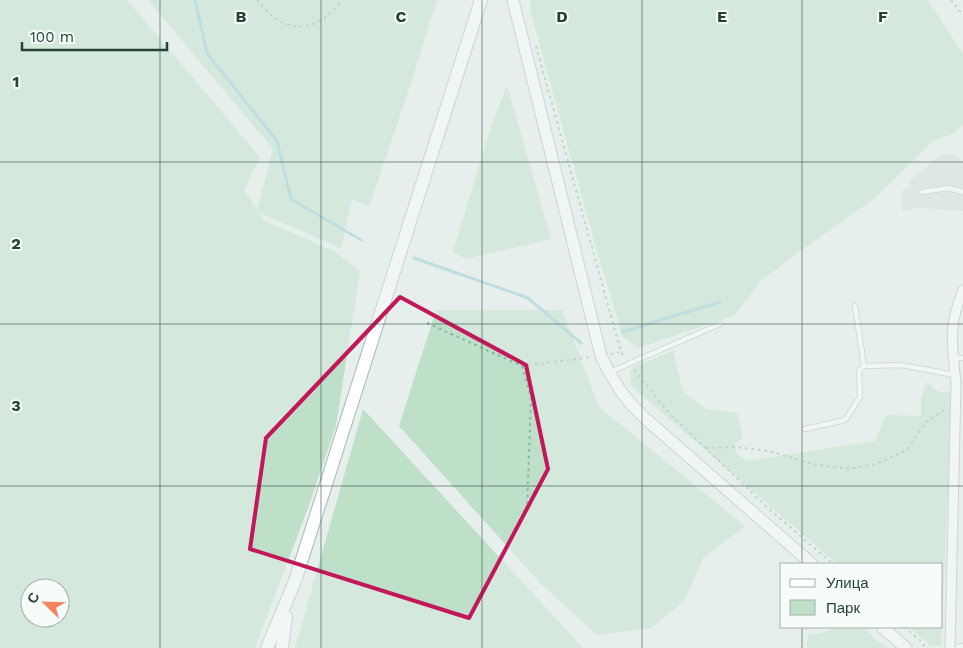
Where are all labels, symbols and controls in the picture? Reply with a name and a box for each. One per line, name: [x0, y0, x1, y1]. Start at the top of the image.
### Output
text: B: [236, 7, 247, 26]
text: C: [396, 7, 407, 26]
text: D: [556, 7, 568, 26]
text: E: [717, 7, 727, 26]
text: F: [878, 7, 888, 26]
scale bar: [22, 20, 168, 52]
text: 100 m: [30, 28, 74, 46]
text: 1: [13, 72, 19, 91]
text: 2: [11, 234, 21, 253]
text: 3: [11, 396, 21, 415]
legend: [780, 563, 943, 628]
text: Улица: [826, 574, 869, 592]
north arrow: [20, 578, 70, 628]
text: С: [24, 590, 42, 606]
text: Парк: [826, 599, 860, 617]

